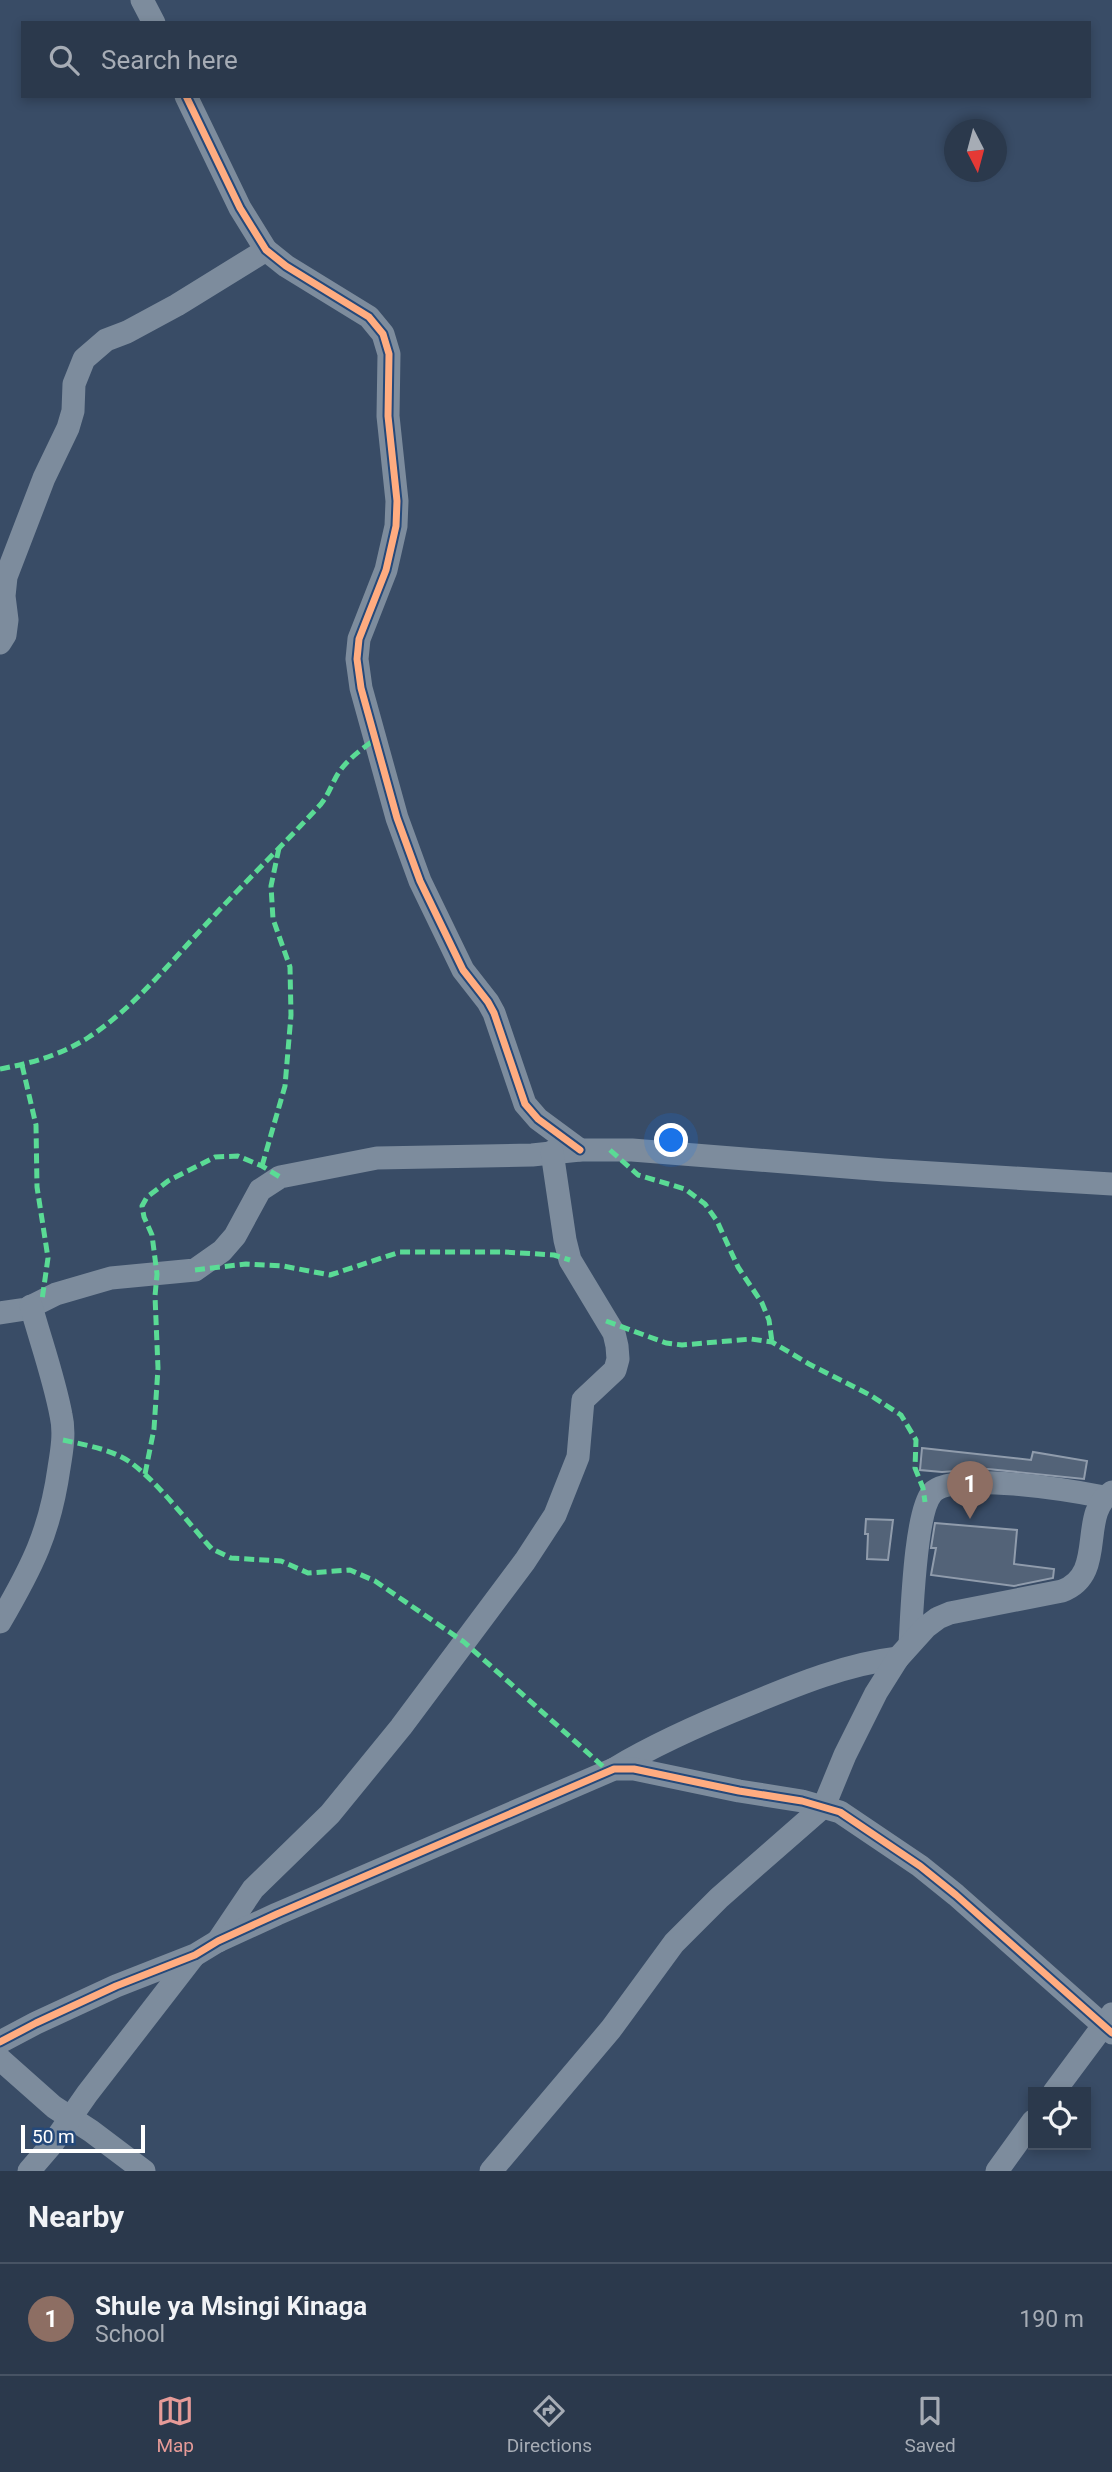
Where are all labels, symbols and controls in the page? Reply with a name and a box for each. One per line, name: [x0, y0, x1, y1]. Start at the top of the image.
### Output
search box: [21, 21, 1091, 98]
icon: search: [45, 41, 83, 79]
text: Search here: [101, 45, 238, 75]
north arrow: [944, 119, 1007, 182]
your location: [654, 1123, 688, 1157]
pin: 1: [947, 1461, 993, 1519]
map controls: [1028, 2087, 1091, 2150]
button: locate: [1028, 2087, 1091, 2150]
scale bar: [21, 2122, 145, 2154]
text: 50 m: [32, 2125, 75, 2148]
text: Nearby: [28, 2199, 124, 2234]
text: Shule ya Msingi Kinaga: [95, 2291, 367, 2321]
text: 1: [44, 2306, 58, 2333]
text: 190 m: [1019, 2306, 1084, 2333]
text: School: [95, 2321, 165, 2348]
tab: Map: [156, 2392, 194, 2457]
tab: Directions: [507, 2392, 592, 2457]
tab: Saved: [904, 2392, 956, 2457]

